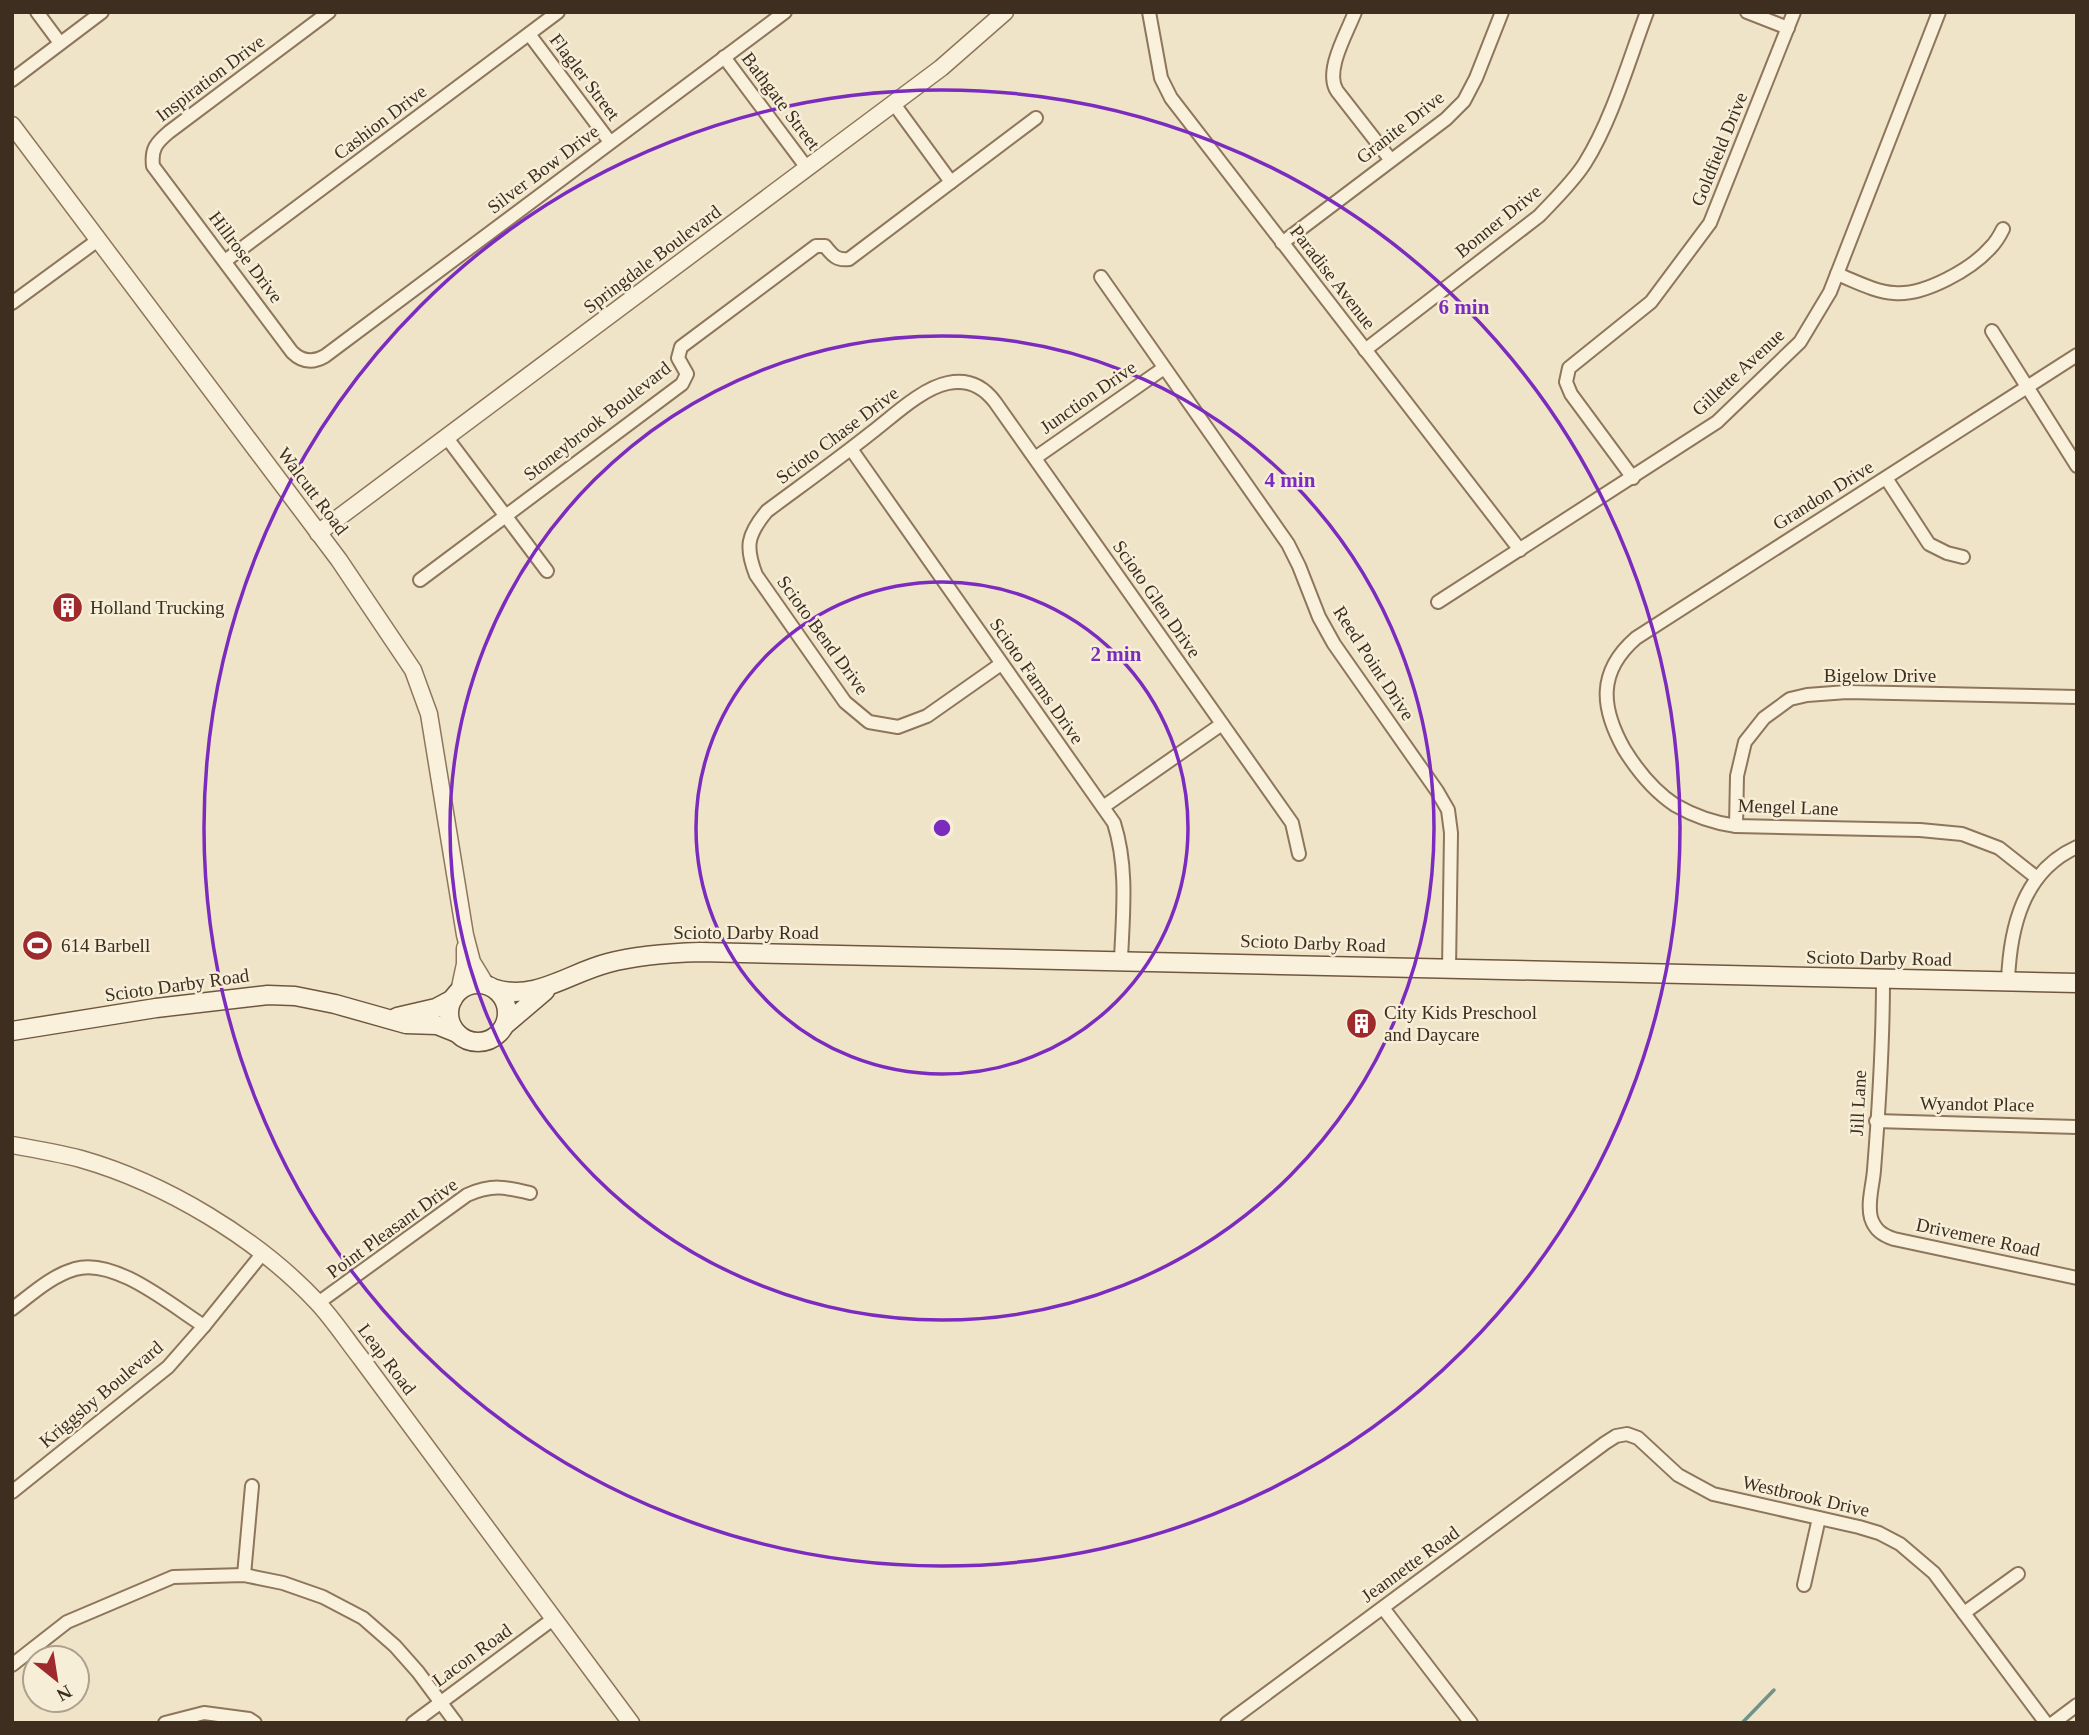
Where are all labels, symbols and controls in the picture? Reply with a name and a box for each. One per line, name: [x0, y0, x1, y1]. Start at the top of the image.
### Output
street label: Inspiration Drive: [152, 30, 268, 126]
street label: Flagler Street: [546, 30, 625, 125]
street label: Bathgate Street: [738, 48, 825, 154]
street label: Cashion Drive: [330, 80, 430, 164]
street label: Granite Drive: [1352, 86, 1448, 168]
street label: Goldfield Drive: [1687, 89, 1751, 209]
street label: Silver Bow Drive: [483, 120, 603, 218]
street label: Bonner Drive: [1451, 180, 1545, 262]
street label: Springdale Boulevard: [579, 200, 725, 317]
street label: Hillrose Drive: [205, 207, 287, 307]
street label: Paradise Avenue: [1286, 221, 1380, 333]
text: 6 min: [1439, 295, 1490, 319]
street label: Gillette Avenue: [1688, 324, 1788, 420]
street label: Junction Drive: [1036, 356, 1140, 438]
street label: Stoneybrook Boulevard: [519, 357, 675, 485]
street label: Scioto Chase Drive: [772, 382, 902, 488]
street label: Walcutt Road: [273, 443, 353, 539]
street label: Grandon Drive: [1769, 456, 1877, 534]
text: 4 min: [1265, 468, 1316, 492]
street label: Scioto Glen Drive: [1109, 536, 1205, 662]
street label: Scioto Bend Drive: [773, 572, 873, 698]
building icon: Holland Trucking: [50, 590, 84, 624]
place label: Holland Trucking: [90, 597, 225, 618]
street label: Reed Point Drive: [1329, 602, 1419, 724]
street label: Scioto Farms Drive: [986, 614, 1088, 748]
text: 2 min: [1091, 642, 1142, 666]
street label: Bigelow Drive: [1824, 665, 1936, 686]
street label: Mengel Lane: [1737, 795, 1839, 819]
centre of rings: [930, 816, 954, 840]
street label: Scioto Darby Road: [673, 922, 819, 943]
sports icon: 614 Barbell: [21, 928, 55, 962]
street label: Scioto Darby Road: [1240, 930, 1387, 956]
place label: 614 Barbell: [61, 935, 150, 956]
street label: Scioto Darby Road: [1806, 946, 1952, 970]
street label: Scioto Darby Road: [103, 964, 251, 1006]
place label: City Kids Preschool and Daycare: [1384, 1002, 1537, 1045]
building icon: City Kids Preschool and Daycare: [1344, 1006, 1378, 1040]
street label: Jill Lane: [1846, 1070, 1870, 1136]
street label: Wyandot Place: [1920, 1093, 2034, 1115]
street label: Point Pleasant Drive: [323, 1174, 461, 1282]
street label: Drivemere Road: [1914, 1214, 2042, 1260]
street label: Leap Road: [354, 1320, 421, 1399]
street label: Kriggsby Boulevard: [35, 1336, 167, 1452]
street label: Westbrook Drive: [1740, 1471, 1872, 1521]
street label: Jeannette Road: [1357, 1521, 1463, 1606]
street label: Lacon Road: [428, 1619, 516, 1691]
north arrow: [21, 1644, 91, 1714]
text: N: [53, 1681, 75, 1706]

